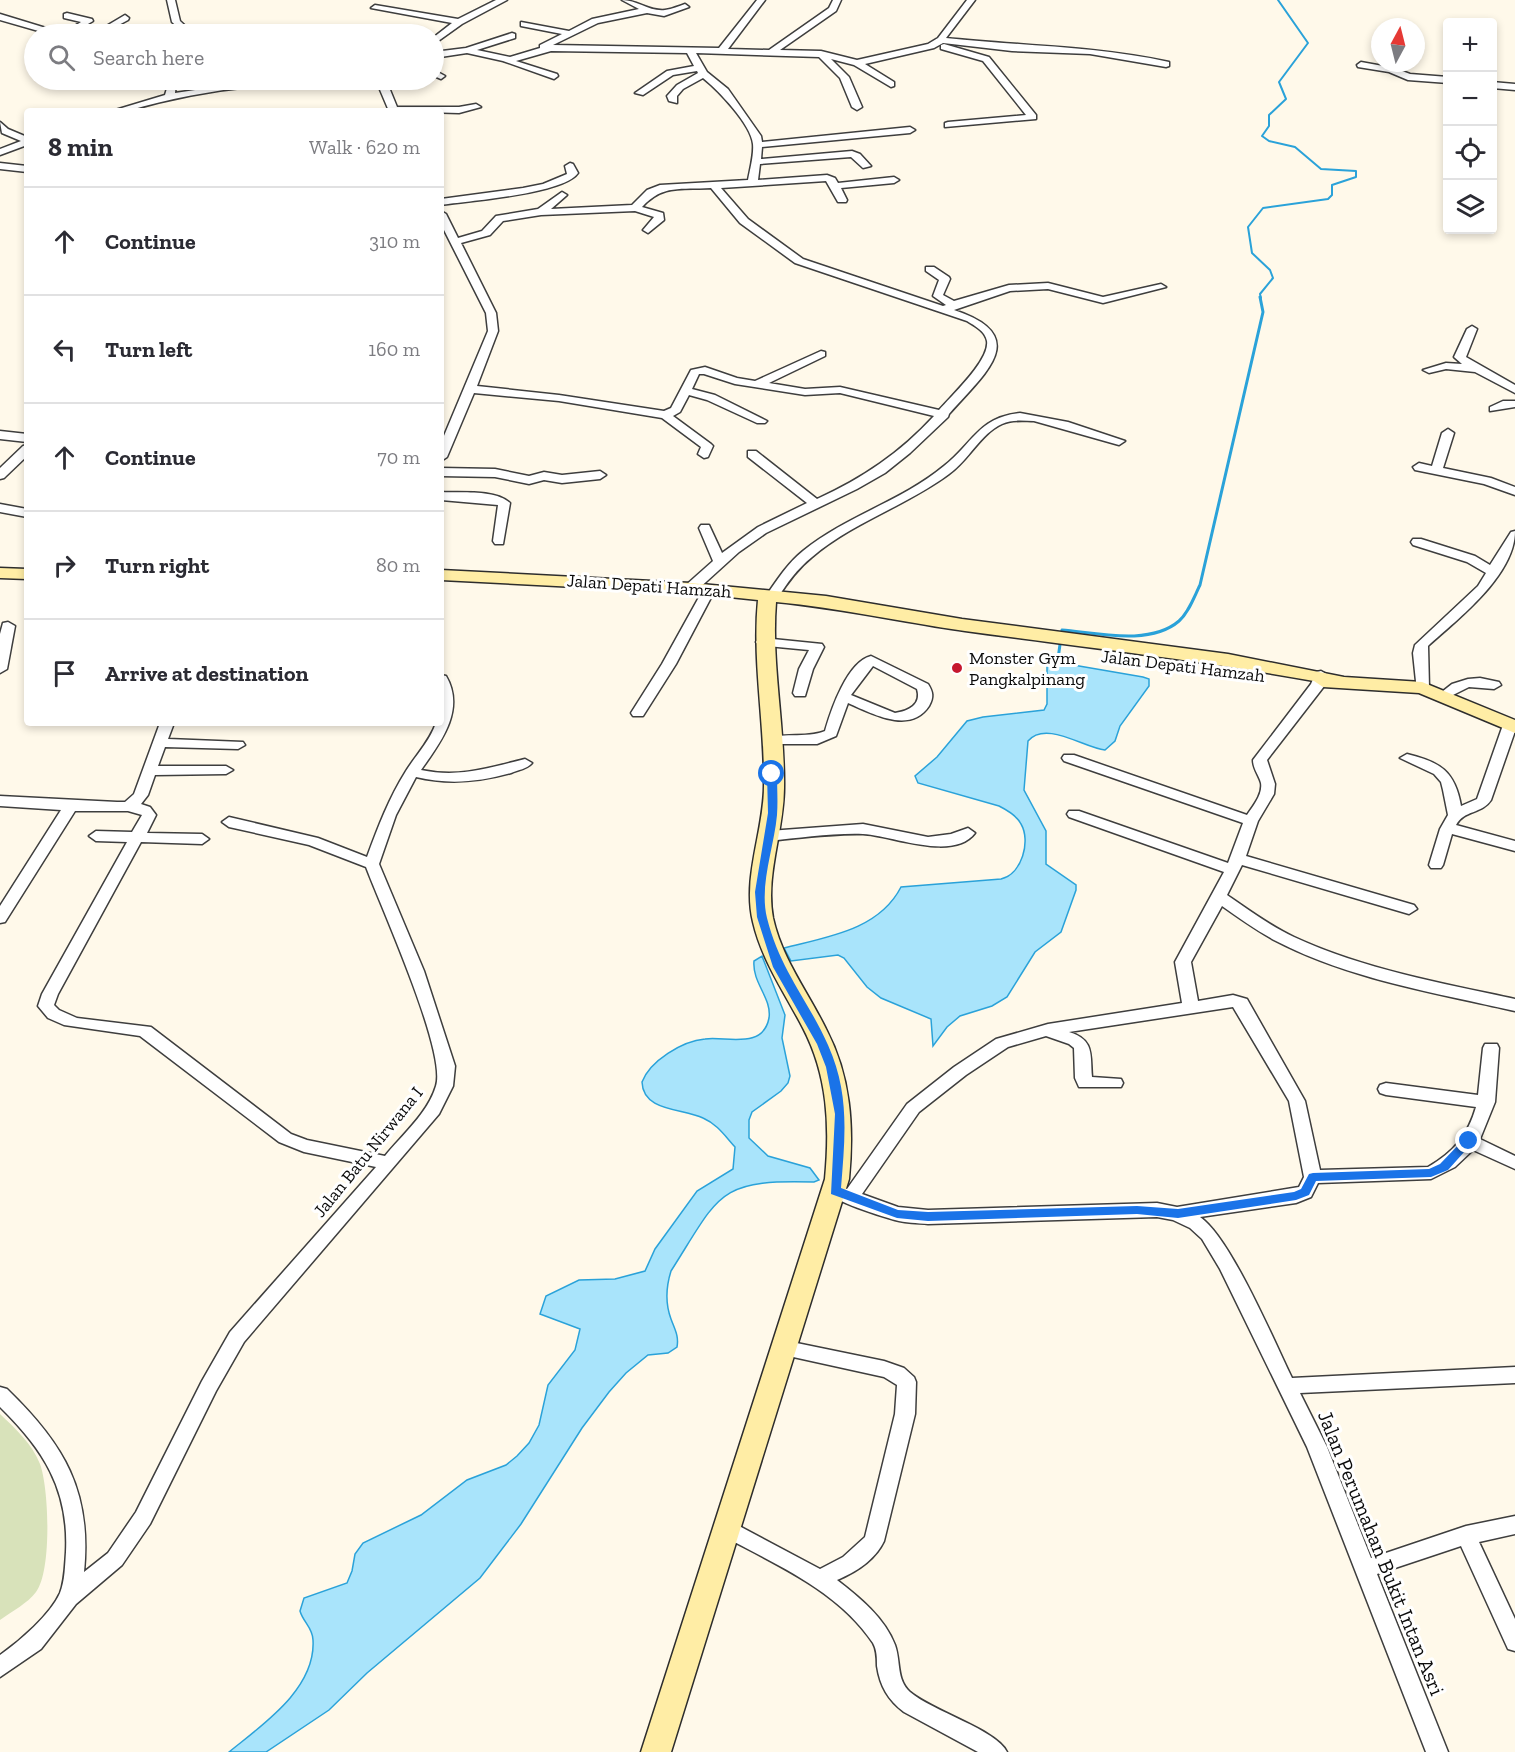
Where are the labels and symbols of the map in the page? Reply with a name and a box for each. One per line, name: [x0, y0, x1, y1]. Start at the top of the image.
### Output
north arrow: [1371, 18, 1425, 72]
street label: Jalan Depati Hamzah: [566, 569, 732, 603]
street label: Jalan Depati Hamzah: [1100, 645, 1266, 687]
place label: Monster Gym Pangkalpinang: [969, 647, 1085, 690]
marker: Monster Gym Pangkalpinang: [950, 661, 964, 675]
route start: [758, 760, 784, 786]
street label: Jalan Batu Nirwana I: [309, 1082, 428, 1222]
route end: [1455, 1127, 1481, 1153]
street label: Jalan Perumahan Bukit Intan Asri: [1313, 1407, 1450, 1699]

